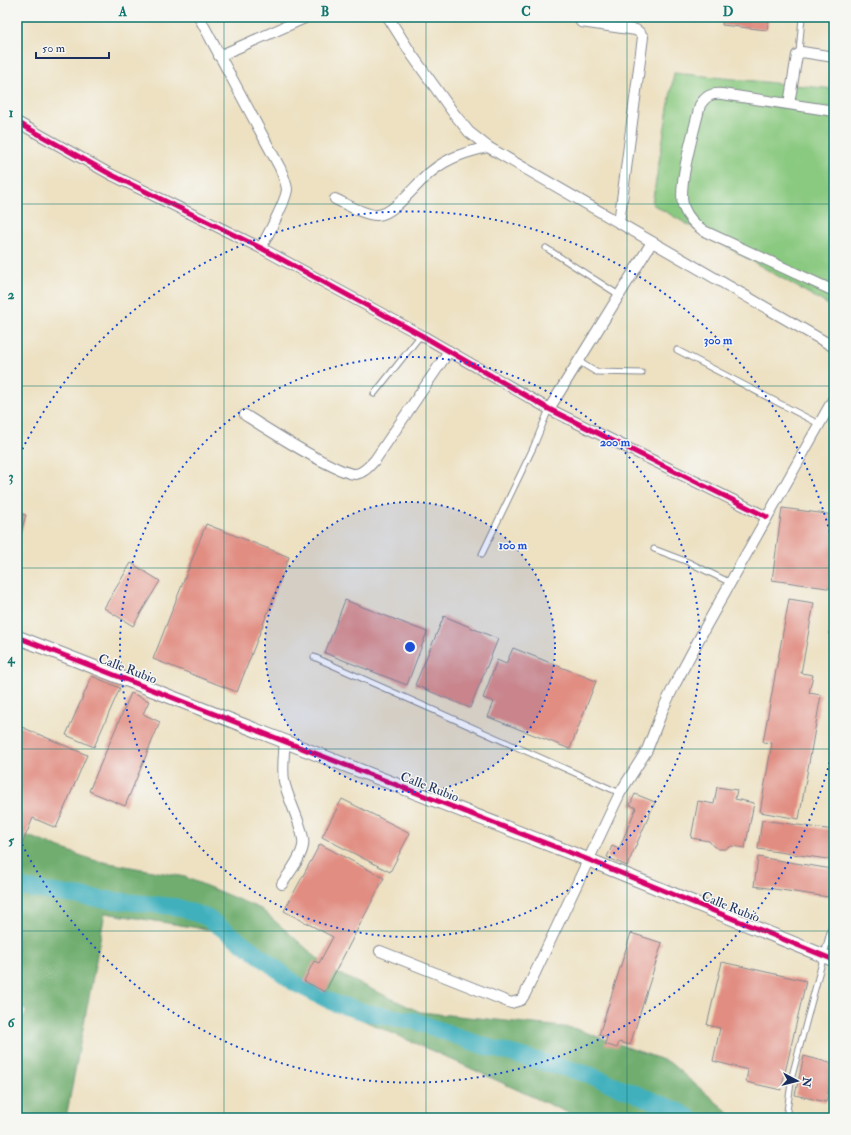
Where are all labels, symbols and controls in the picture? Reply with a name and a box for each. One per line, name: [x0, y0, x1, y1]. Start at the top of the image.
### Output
text: A: [118, 4, 128, 20]
text: B: [321, 4, 329, 20]
text: C: [521, 4, 531, 20]
text: D: [723, 4, 734, 20]
scale bar: [36, 34, 109, 60]
text: 50 m: [42, 41, 66, 56]
text: 1: [9, 105, 14, 121]
text: 2: [8, 287, 15, 303]
text: 300 m: [704, 333, 733, 348]
text: 200 m: [600, 435, 631, 450]
text: 3: [9, 469, 14, 485]
text: 100 m: [499, 538, 528, 553]
centre of rings: [403, 640, 417, 654]
street label: Calle Rubio: [96, 650, 159, 687]
text: 4: [6, 651, 15, 667]
street label: Calle Rubio: [398, 768, 461, 805]
text: 5: [8, 833, 14, 849]
street label: Calle Rubio: [699, 888, 762, 926]
text: 6: [8, 1015, 16, 1031]
north arrow: [777, 1061, 817, 1101]
text: N: [799, 1075, 814, 1089]

